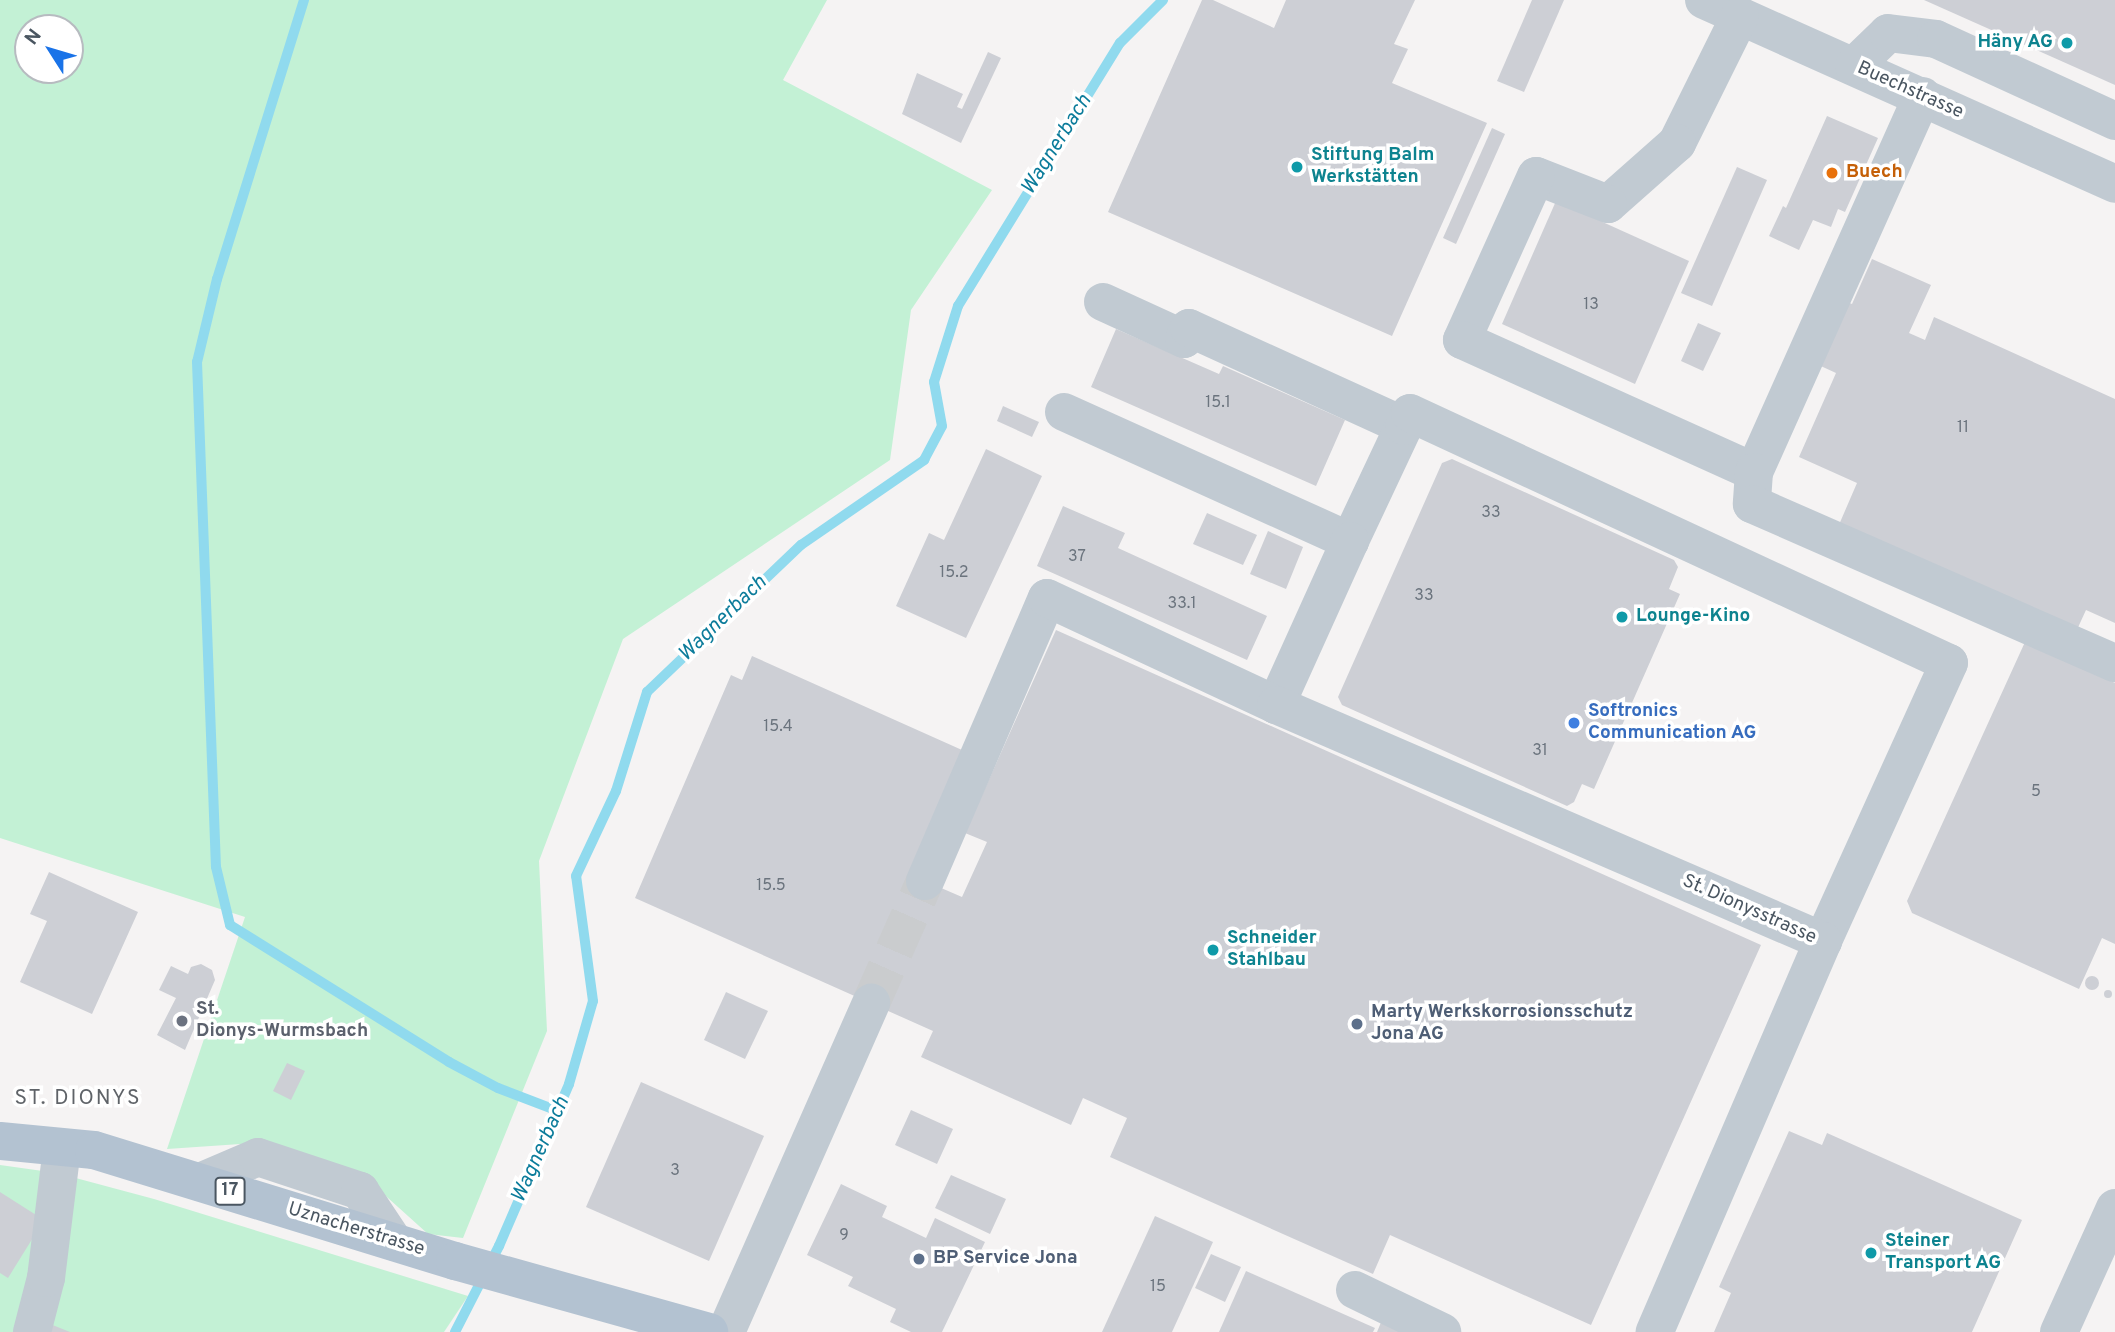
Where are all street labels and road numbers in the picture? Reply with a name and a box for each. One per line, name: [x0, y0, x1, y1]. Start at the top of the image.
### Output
street label: Buechstrasse: [1853, 57, 1967, 125]
street label: St. Dionysstrasse: [1678, 870, 1820, 950]
road number: 17: [214, 1176, 246, 1206]
street label: Uznacherstrasse: [285, 1198, 427, 1262]

